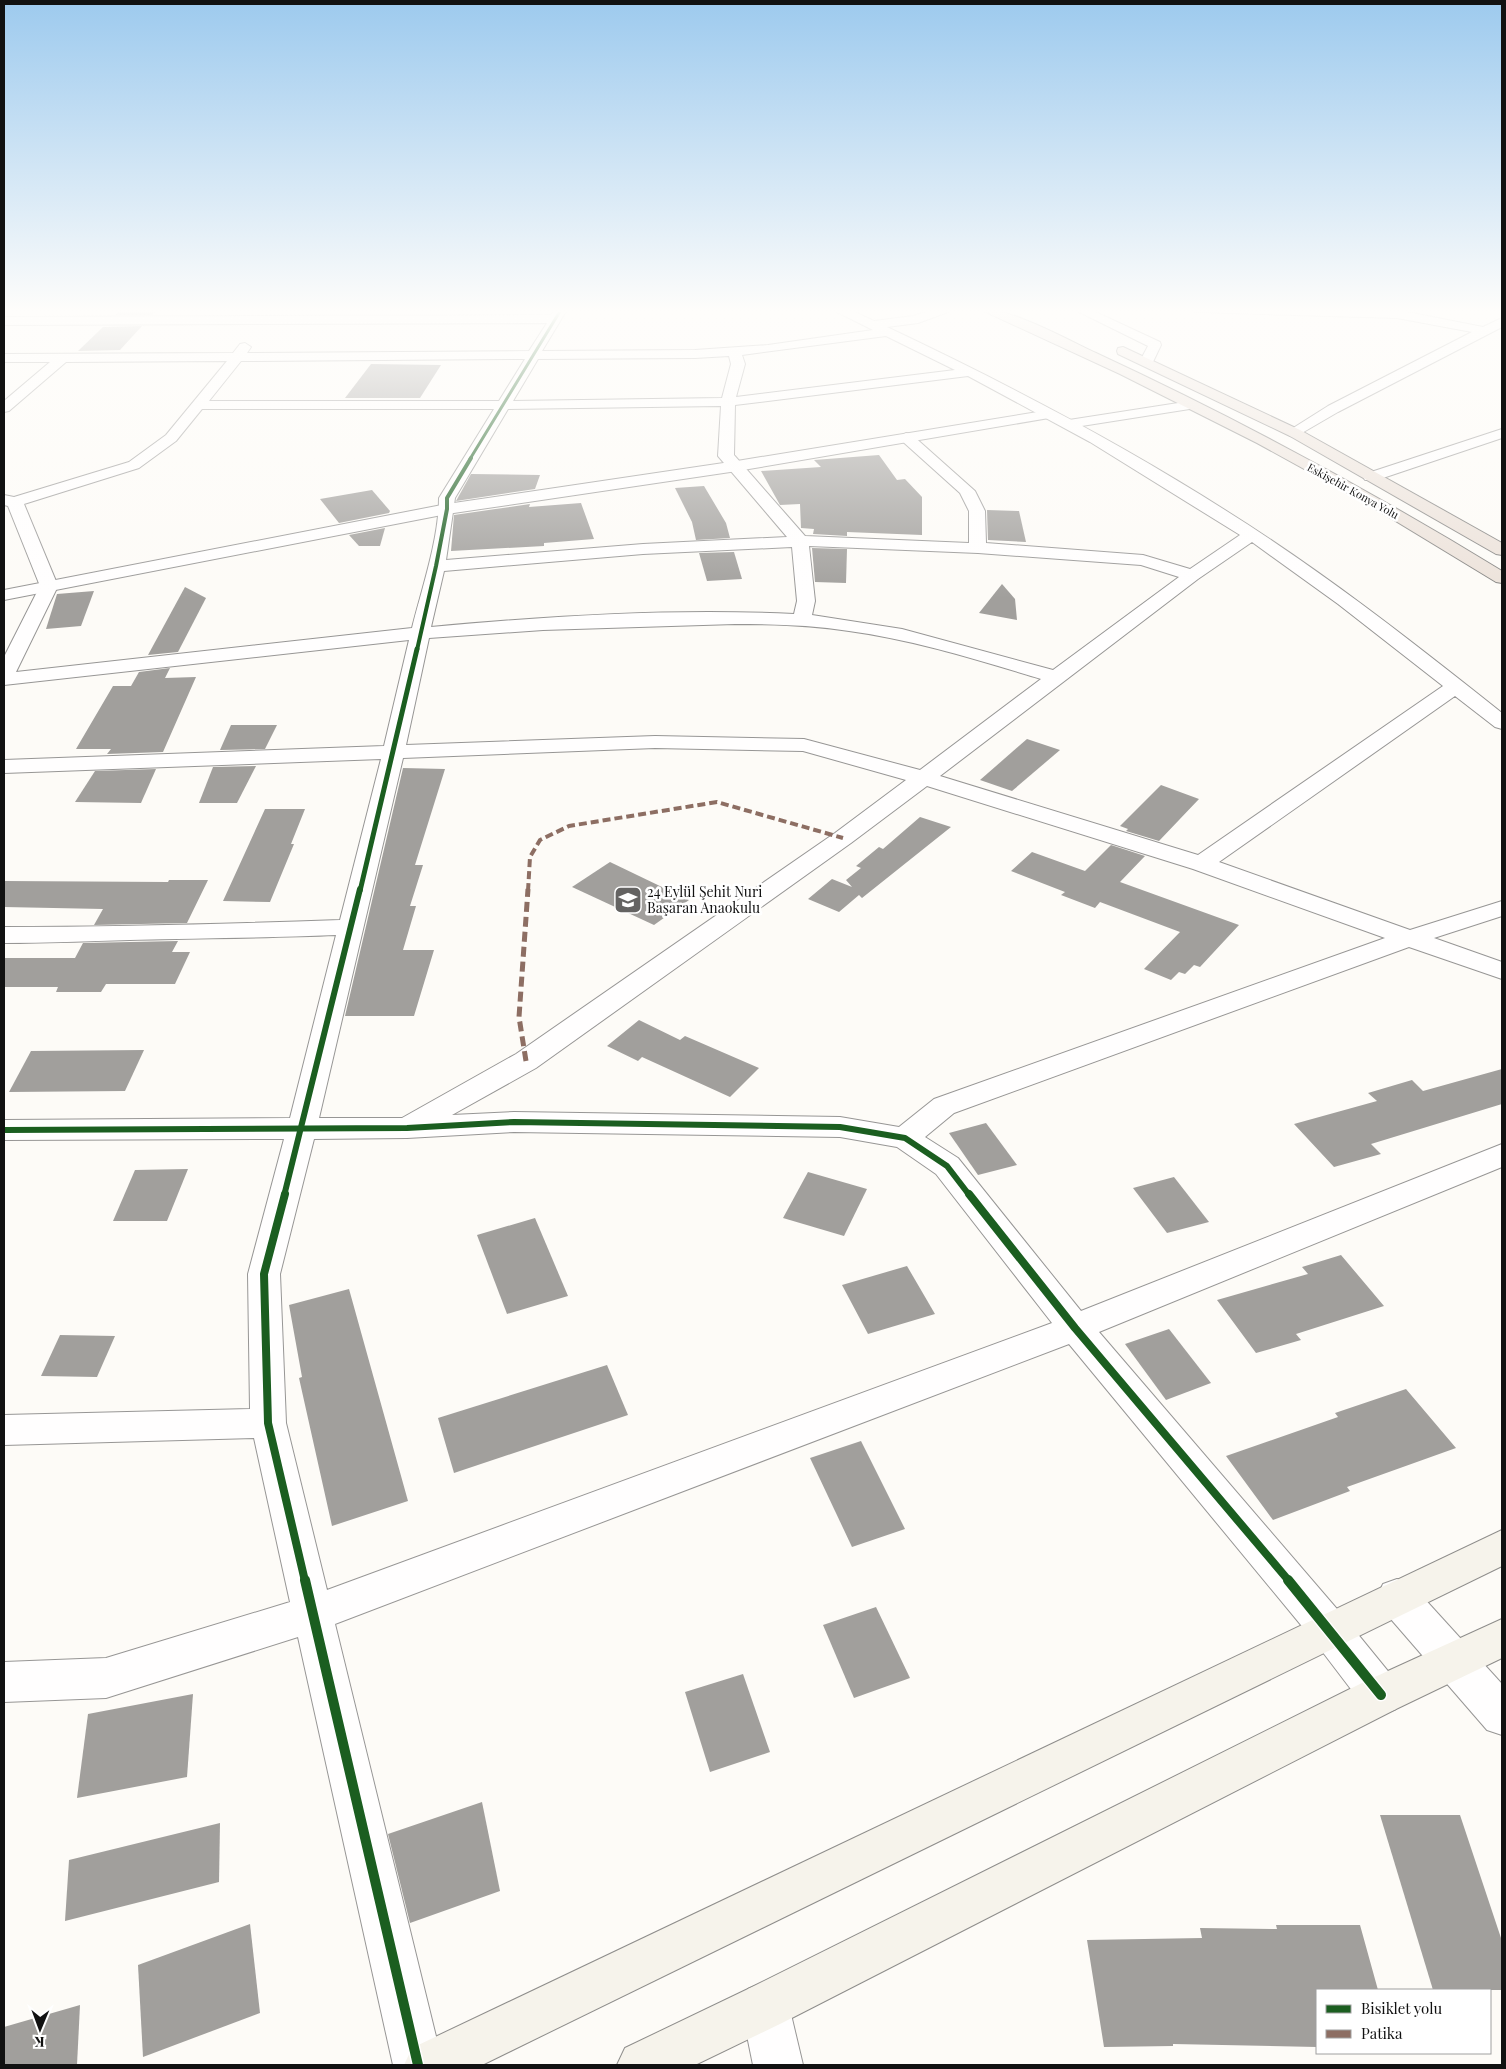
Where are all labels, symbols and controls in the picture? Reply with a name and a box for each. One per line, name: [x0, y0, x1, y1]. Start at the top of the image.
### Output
street label: Eskişehir Konya Yolu: [1305, 459, 1402, 522]
place label: 24 Eylül Şehit Nuri Başaran Anaokulu: [647, 882, 762, 917]
school or university icon: 24 Eylül Şehit Nuri Başaran Anaokulu: [613, 885, 643, 915]
legend: [1316, 1989, 1491, 2054]
text: Bisiklet yolu: [1361, 1998, 1442, 2018]
north arrow: [15, 2004, 65, 2054]
text: Patika: [1361, 2023, 1403, 2043]
text: K: [34, 2033, 45, 2052]

